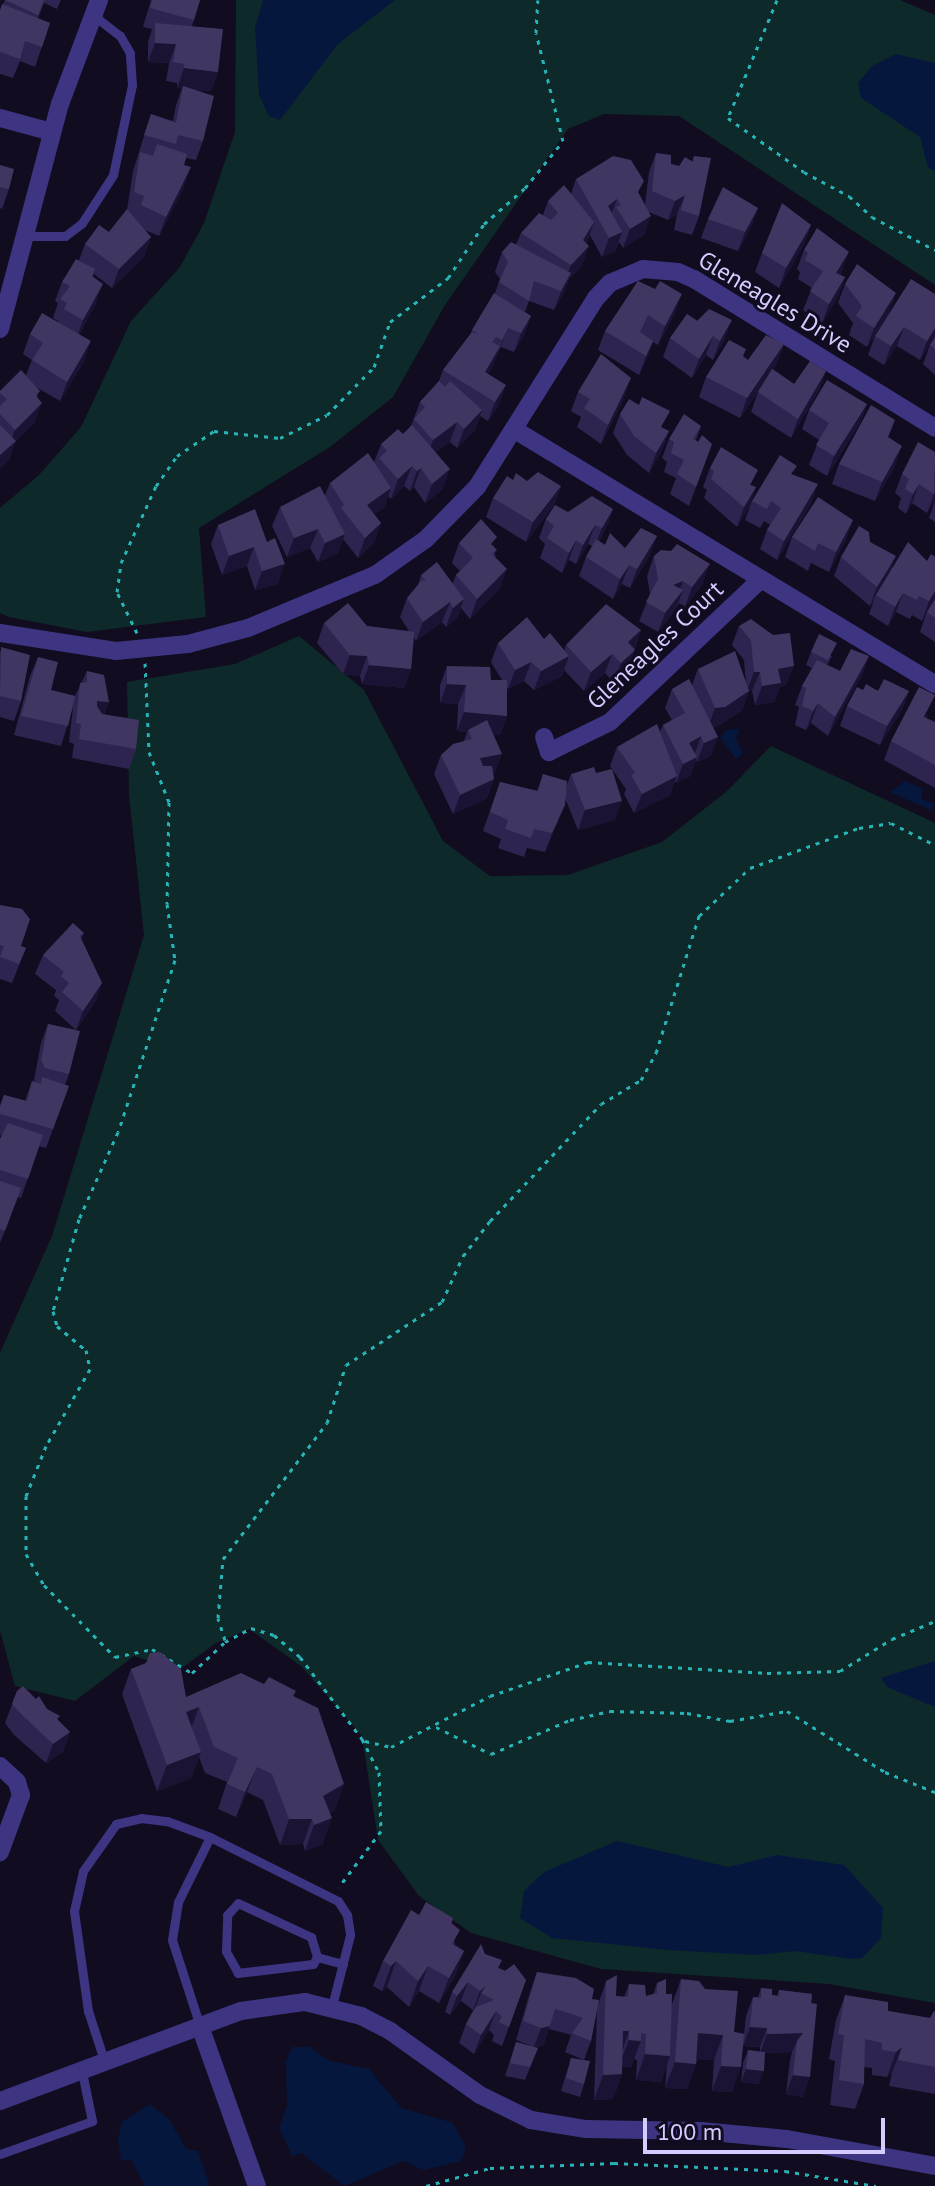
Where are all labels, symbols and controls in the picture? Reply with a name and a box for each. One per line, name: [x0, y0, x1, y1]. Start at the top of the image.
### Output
street label: Gleneagles Drive: [693, 245, 857, 359]
street label: Gleneagles Court: [581, 575, 729, 715]
scale bar: [647, 2102, 889, 2152]
text: 100 m: [657, 2116, 722, 2147]

